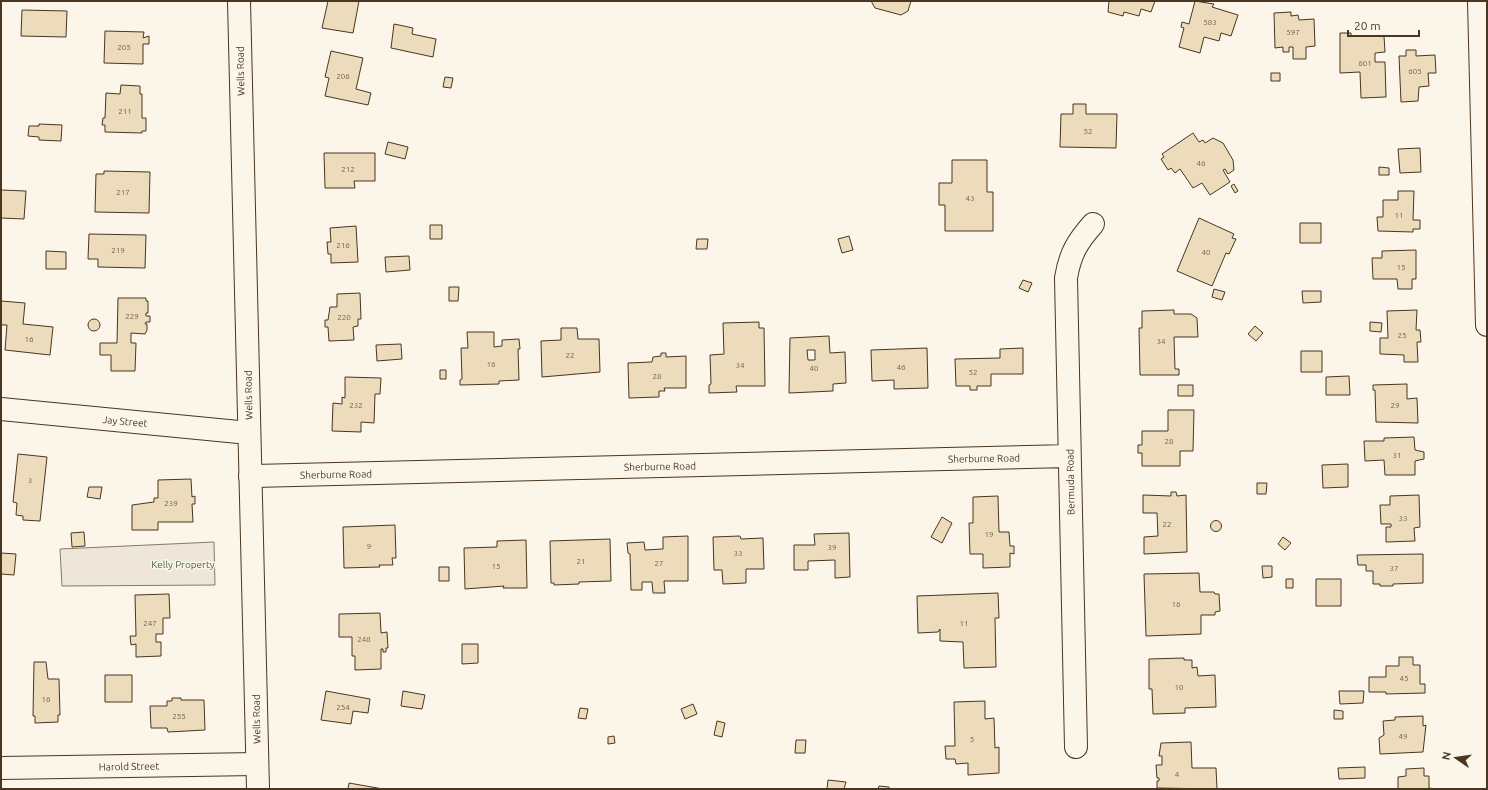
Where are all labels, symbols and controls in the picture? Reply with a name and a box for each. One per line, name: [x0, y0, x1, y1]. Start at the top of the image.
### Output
scale bar: [1348, 12, 1419, 38]
house number: 583: [1203, 18, 1217, 27]
text: 20 m: [1354, 19, 1381, 32]
house number: 597: [1286, 28, 1300, 37]
house number: 205: [117, 43, 131, 52]
street label: Wells Road: [235, 46, 246, 96]
house number: 601: [1358, 59, 1372, 68]
house number: 605: [1408, 67, 1422, 76]
house number: 206: [336, 72, 350, 81]
house number: 211: [118, 107, 132, 116]
house number: 52: [1083, 127, 1093, 136]
house number: 46: [1196, 159, 1206, 168]
house number: 212: [341, 165, 355, 174]
house number: 217: [116, 188, 130, 197]
house number: 43: [965, 194, 975, 203]
house number: 11: [1394, 211, 1404, 220]
house number: 216: [336, 241, 350, 250]
house number: 219: [111, 246, 125, 255]
house number: 40: [1201, 248, 1211, 257]
house number: 15: [1396, 263, 1406, 272]
house number: 229: [125, 312, 139, 321]
house number: 220: [337, 313, 351, 322]
house number: 25: [1397, 331, 1407, 340]
house number: 16: [24, 335, 34, 344]
house number: 34: [1156, 337, 1166, 346]
house number: 22: [565, 351, 575, 360]
house number: 16: [486, 360, 496, 369]
house number: 34: [735, 361, 745, 370]
house number: 46: [896, 363, 906, 372]
house number: 40: [809, 364, 819, 373]
house number: 52: [968, 368, 978, 377]
street label: Wells Road: [243, 370, 254, 420]
house number: 28: [652, 372, 662, 381]
house number: 232: [349, 401, 363, 410]
house number: 29: [1390, 401, 1400, 410]
street label: Jay Street: [102, 414, 148, 429]
house number: 28: [1164, 437, 1174, 446]
street label: Bermuda Road: [1064, 449, 1077, 515]
house number: 31: [1392, 451, 1402, 460]
street label: Sherburne Road: [948, 452, 1020, 465]
street label: Sherburne Road: [624, 460, 696, 473]
street label: Sherburne Road: [300, 468, 372, 481]
house number: 3: [28, 476, 32, 485]
house number: 239: [164, 499, 178, 508]
house number: 33: [1398, 514, 1408, 523]
house number: 22: [1162, 520, 1172, 529]
house number: 19: [984, 530, 994, 539]
house number: 9: [367, 542, 371, 551]
house number: 39: [827, 543, 837, 552]
house number: 33: [733, 549, 743, 558]
house number: 21: [576, 557, 586, 566]
park label: Kelly Property: [151, 559, 215, 570]
house number: 27: [654, 559, 664, 568]
house number: 15: [491, 562, 501, 571]
house number: 37: [1389, 564, 1399, 573]
house number: 16: [1171, 600, 1181, 609]
house number: 247: [143, 619, 157, 628]
house number: 11: [959, 619, 969, 628]
house number: 248: [357, 635, 371, 644]
house number: 45: [1399, 674, 1409, 683]
house number: 10: [1174, 683, 1184, 692]
street label: Wells Road: [251, 694, 262, 744]
house number: 16: [41, 695, 51, 704]
house number: 254: [336, 703, 350, 712]
house number: 255: [172, 712, 186, 721]
house number: 49: [1398, 732, 1408, 741]
house number: 5: [970, 735, 974, 744]
north arrow: [1436, 738, 1476, 778]
text: N: [1439, 750, 1453, 761]
street label: Harold Street: [99, 760, 159, 773]
house number: 4: [1175, 770, 1180, 779]

